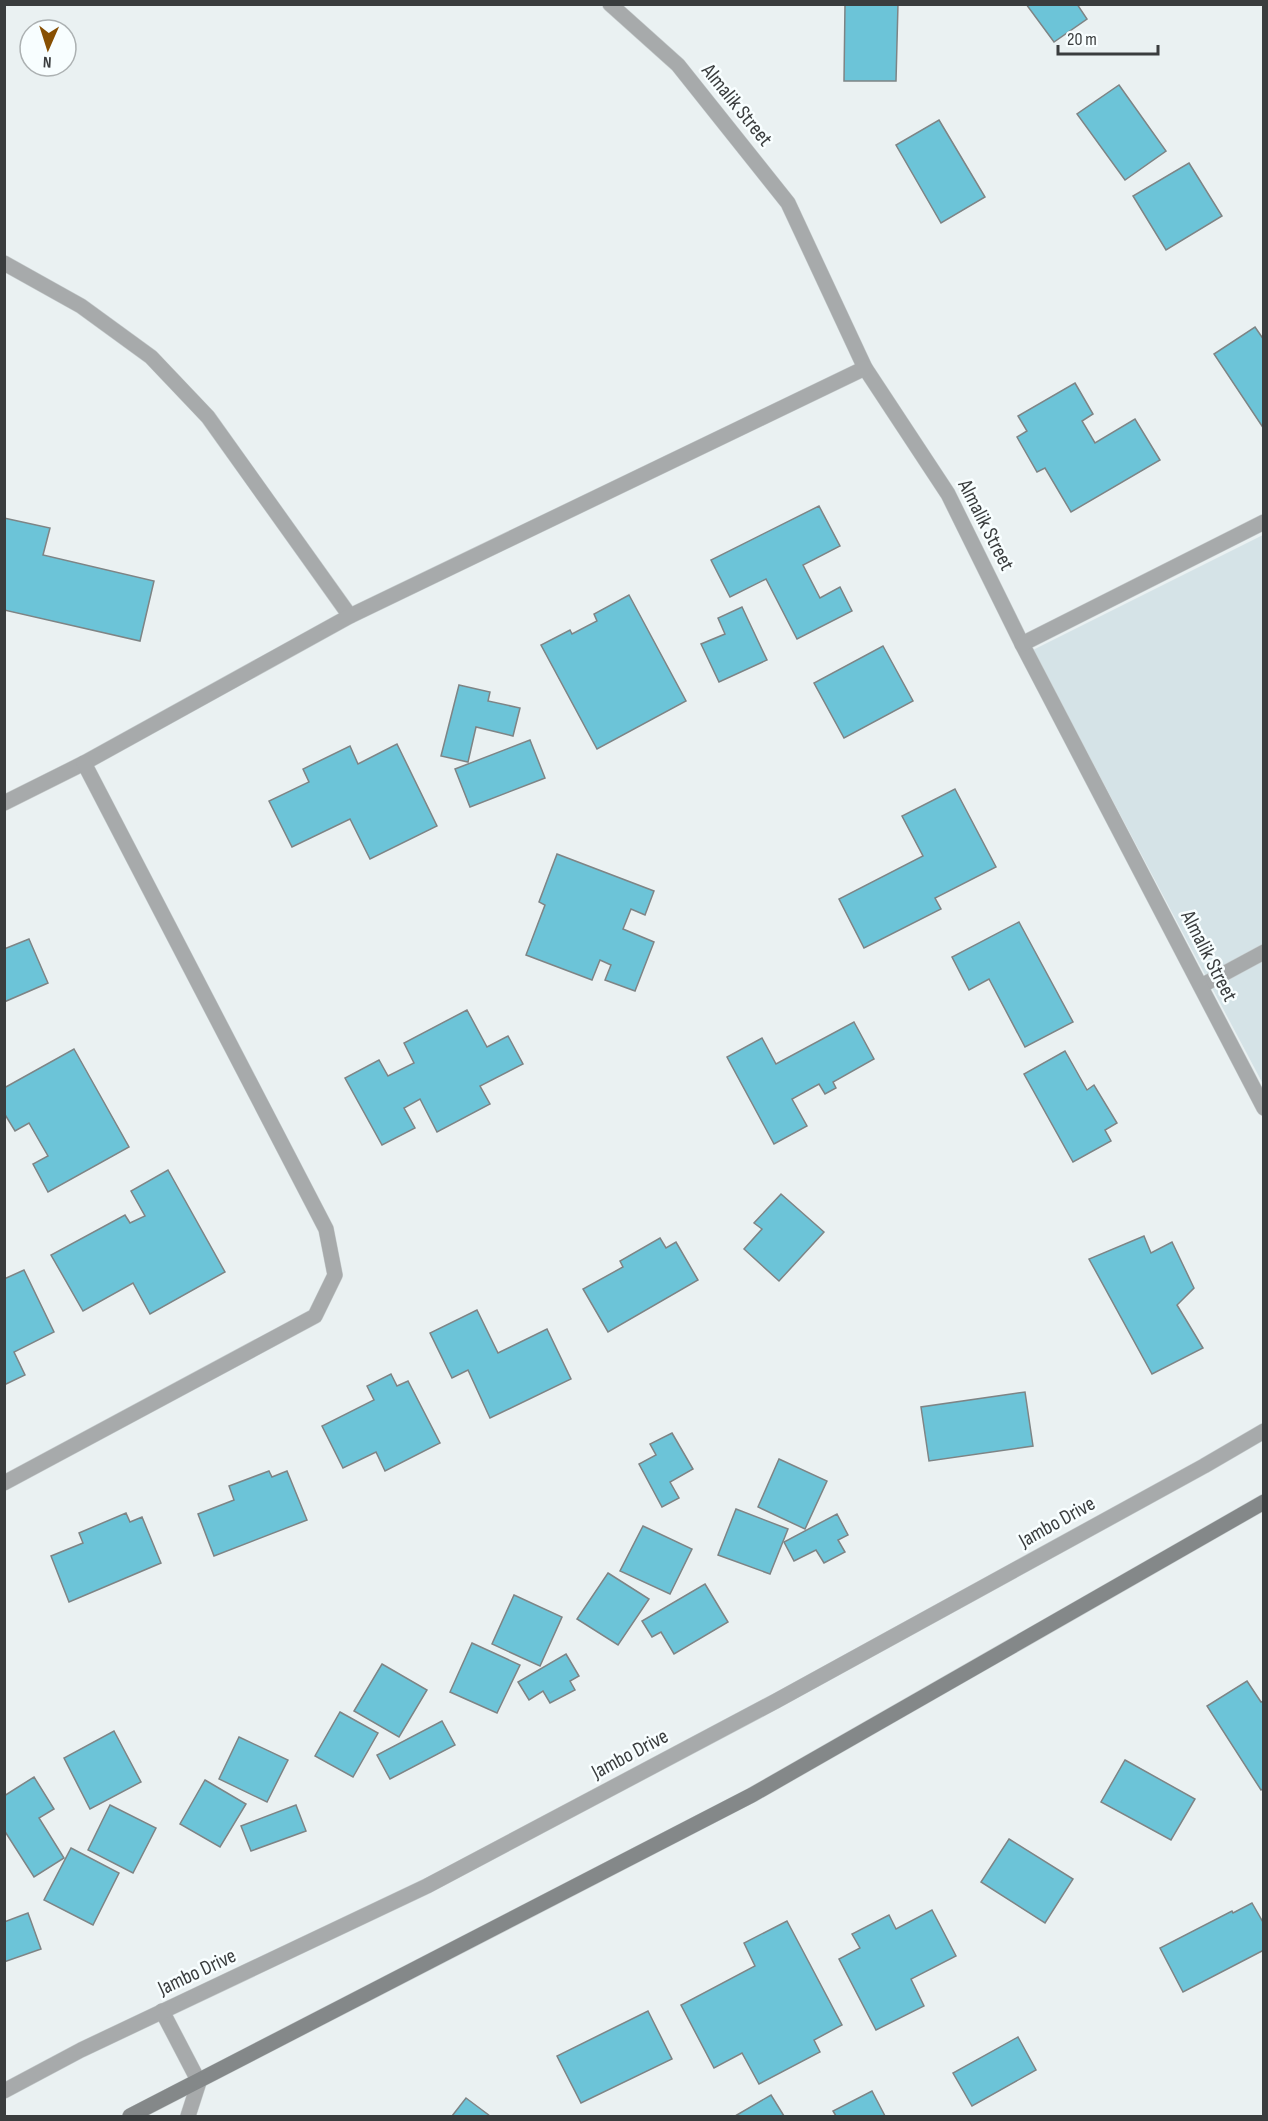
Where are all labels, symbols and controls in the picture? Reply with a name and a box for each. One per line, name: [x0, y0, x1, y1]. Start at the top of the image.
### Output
north arrow: [18, 18, 78, 78]
scale bar: [1058, 18, 1158, 56]
text: 20 m: [1067, 29, 1097, 50]
text: N: [43, 52, 52, 71]
street label: Almalik Street: [696, 58, 778, 151]
street label: Almalik Street: [952, 474, 1020, 575]
street label: Almalik Street: [1175, 905, 1243, 1006]
street label: Jambo Drive: [1014, 1491, 1099, 1554]
street label: Jambo Drive: [586, 1723, 673, 1785]
street label: Jambo Drive: [153, 1943, 240, 2001]

